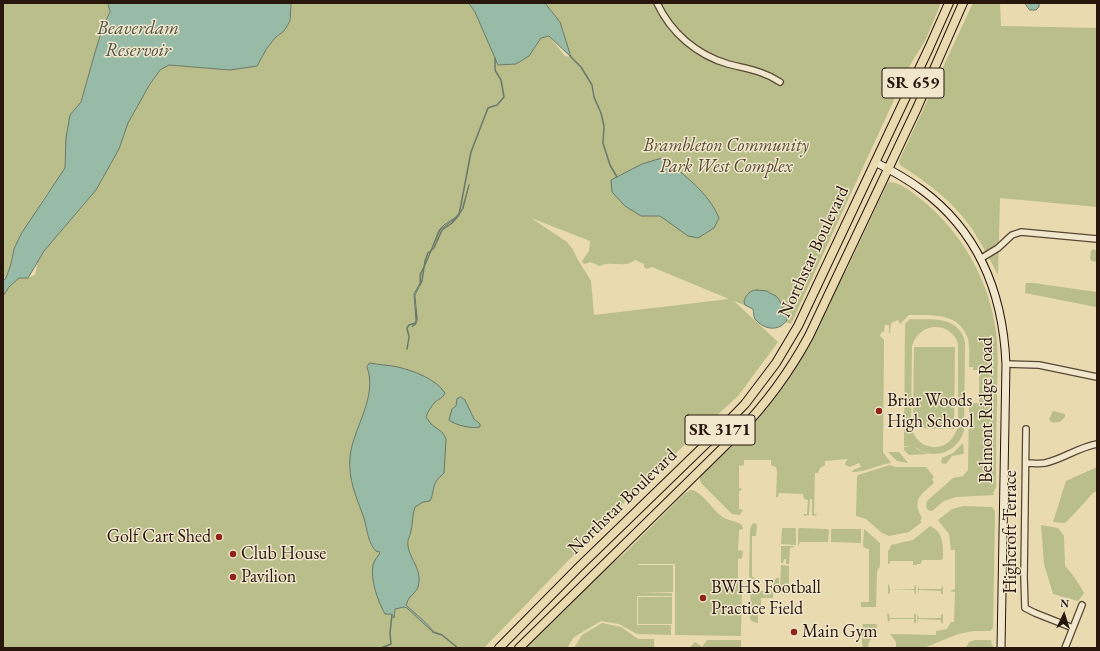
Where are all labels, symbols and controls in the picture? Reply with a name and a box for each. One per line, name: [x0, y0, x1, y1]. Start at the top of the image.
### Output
water label: Beaverdam Reservoir: [97, 18, 179, 62]
road number: SR 659: [882, 68, 944, 98]
park label: Brambleton Community Park West Complex: [643, 135, 809, 178]
street label: Northstar Boulevard: [774, 183, 854, 321]
street label: Belmont Ridge Road: [976, 337, 998, 483]
place label: Briar Woods High School: [887, 390, 974, 432]
marker: Briar Woods High School: [874, 406, 884, 416]
road number: SR 3171: [685, 415, 755, 445]
street label: Northstar Boulevard: [564, 445, 682, 559]
street label: Highcroft Terrace: [1000, 470, 1022, 594]
place label: Golf Cart Shed: [107, 526, 211, 548]
marker: Golf Cart Shed: [214, 532, 224, 542]
place label: Club House: [241, 543, 326, 565]
marker: Club House: [228, 549, 238, 559]
place label: Pavilion: [241, 566, 296, 588]
marker: Pavilion: [228, 572, 238, 582]
place label: BWHS Football Practice Field: [711, 577, 821, 620]
marker: BWHS Football Practice Field: [698, 593, 708, 603]
north arrow: [1044, 595, 1084, 635]
text: N: [1060, 596, 1070, 610]
place label: Main Gym: [802, 621, 878, 643]
marker: Main Gym: [789, 627, 799, 637]

